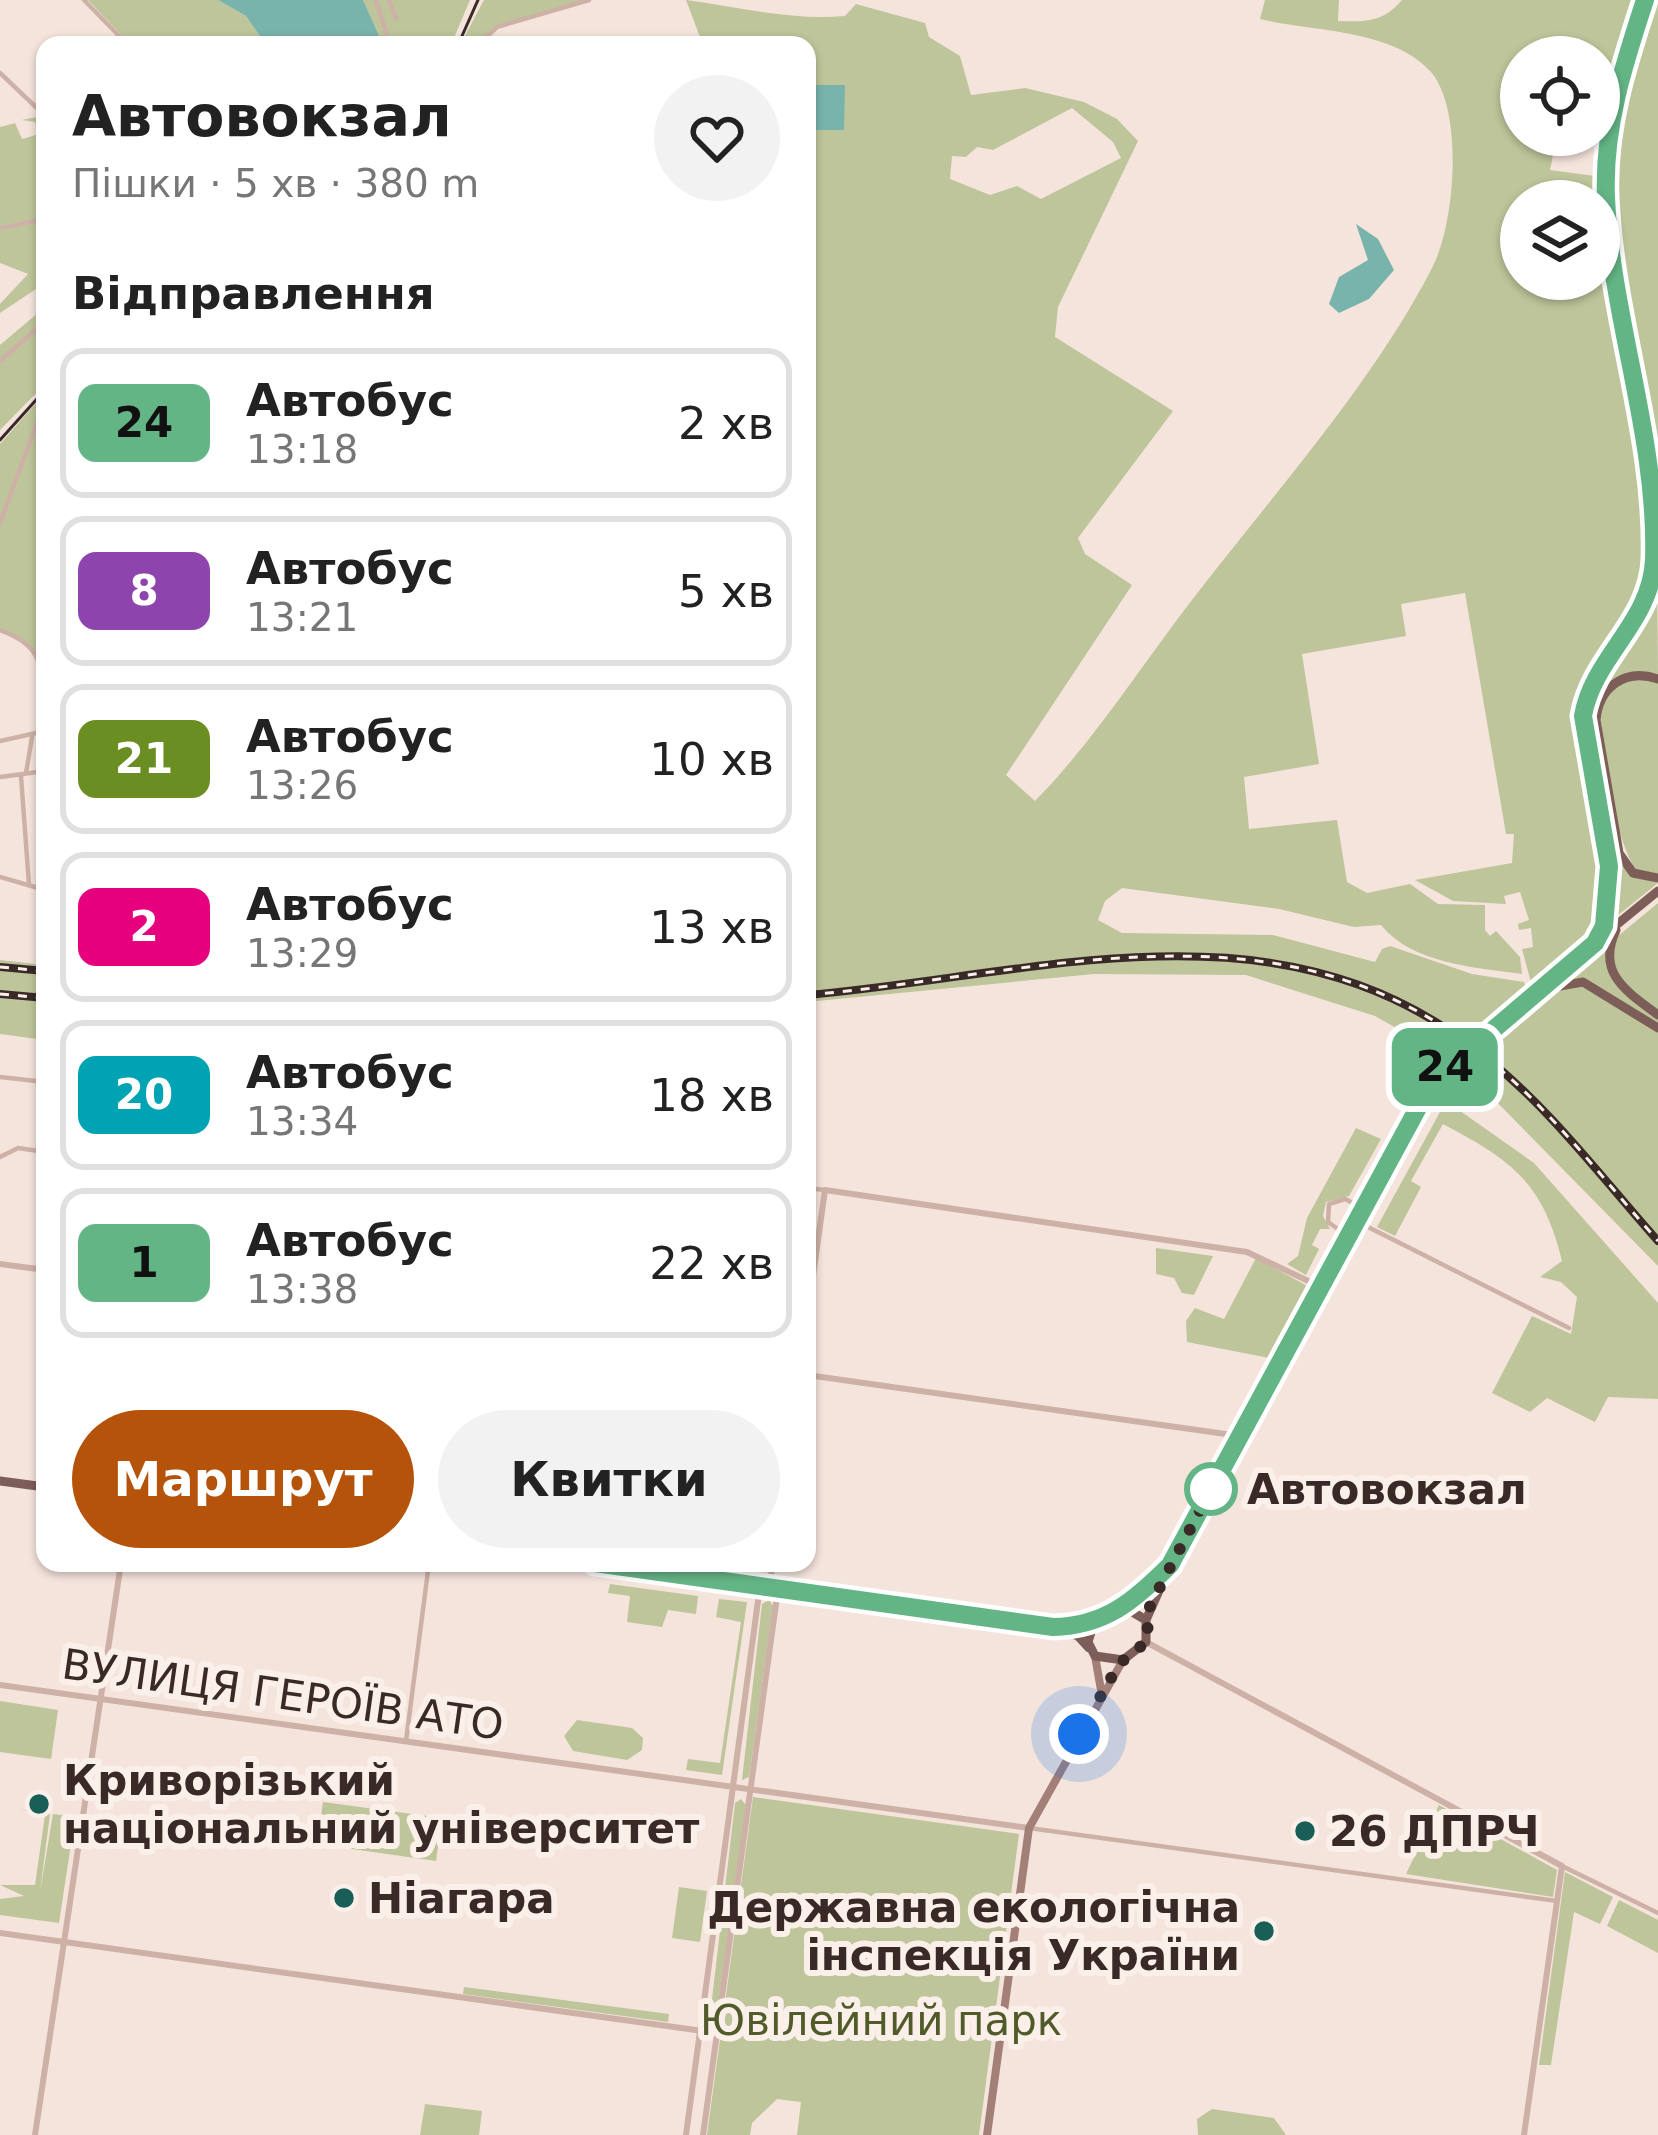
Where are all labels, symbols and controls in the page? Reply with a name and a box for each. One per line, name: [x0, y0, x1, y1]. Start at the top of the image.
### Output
map controls: [1500, 36, 1620, 300]
button: locate: [1500, 36, 1620, 156]
button: heart: [654, 75, 780, 201]
text: Автовокзал: [72, 83, 452, 149]
text: Пішки · 5 хв · 380 m: [72, 161, 479, 206]
button: layers: [1500, 180, 1620, 300]
text: Відправлення: [72, 267, 435, 320]
text: Автобус: [246, 374, 454, 427]
text: 2 хв: [678, 397, 774, 450]
text: 24: [115, 398, 173, 447]
text: 13:18: [246, 427, 358, 472]
text: Автобус: [246, 542, 454, 595]
text: 5 хв: [678, 565, 774, 618]
text: 8: [129, 566, 159, 615]
text: 13:21: [246, 595, 358, 640]
text: Автобус: [246, 710, 454, 763]
text: 10 хв: [649, 733, 774, 786]
text: 21: [115, 734, 173, 783]
text: 13:26: [246, 763, 358, 808]
text: Автобус: [246, 878, 454, 931]
text: 13 хв: [649, 901, 774, 954]
text: 2: [129, 902, 159, 951]
text: 13:29: [246, 931, 358, 976]
line badge: 24: [1391, 1028, 1499, 1106]
text: 24: [1416, 1042, 1474, 1091]
text: Автобус: [246, 1046, 454, 1099]
text: 18 хв: [649, 1069, 774, 1122]
text: 20: [115, 1070, 173, 1119]
text: 13:34: [246, 1099, 358, 1144]
text: Автобус: [246, 1214, 454, 1267]
text: 22 хв: [649, 1237, 774, 1290]
text: 1: [129, 1238, 159, 1287]
text: 13:38: [246, 1267, 358, 1312]
button: Маршрут: [72, 1410, 414, 1548]
button: Квитки: [438, 1410, 780, 1548]
marker: Автовокзал: [1186, 1464, 1236, 1514]
place label: Автовокзал: [1247, 1465, 1527, 1514]
street label: ВУЛИЦЯ ГЕРОЇВ АТО: [59, 1638, 507, 1750]
your location: [1049, 1704, 1109, 1764]
place label: Криворізький національний університет: [63, 1756, 700, 1853]
marker: Криворізький національний університет: [26, 1791, 52, 1817]
place label: 26 ДПРЧ: [1329, 1807, 1539, 1856]
marker: 26 ДПРЧ: [1292, 1818, 1318, 1844]
place label: Ніагара: [368, 1874, 555, 1923]
place label: Державна екологічна інспекція України: [707, 1883, 1240, 1980]
marker: Ніагара: [331, 1885, 357, 1911]
marker: Державна екологічна інспекція України: [1251, 1918, 1277, 1944]
park label: Ювілейний парк: [700, 1996, 1062, 2045]

